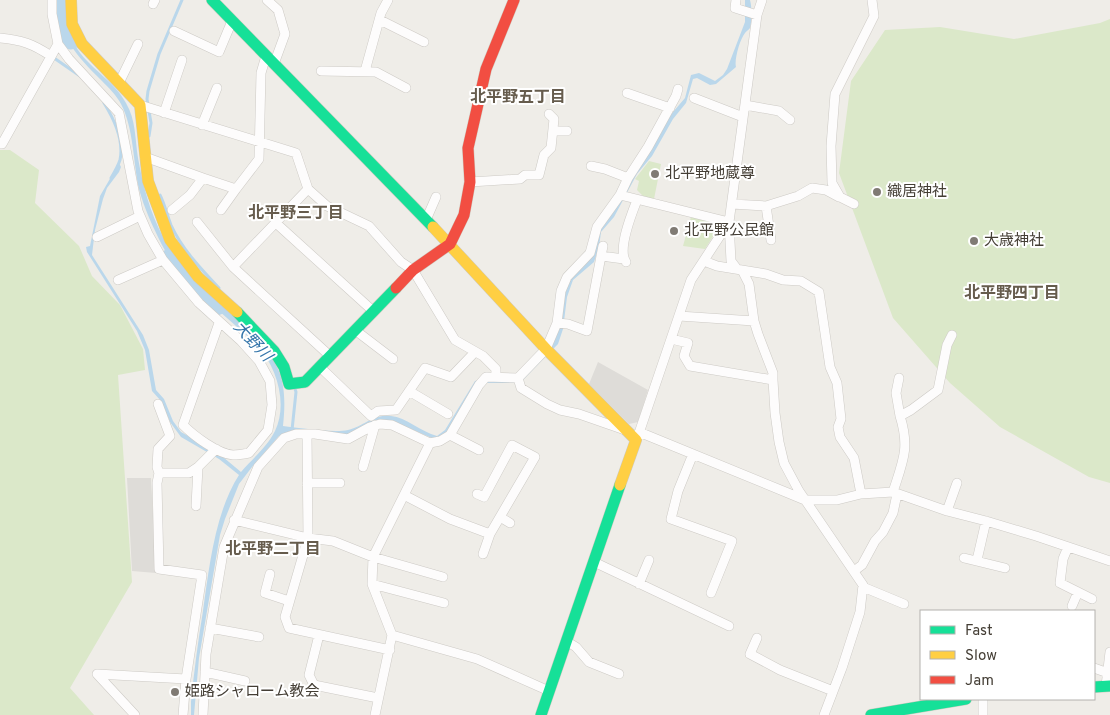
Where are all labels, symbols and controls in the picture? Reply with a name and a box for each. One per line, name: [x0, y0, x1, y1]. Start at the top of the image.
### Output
district label: 北平野五丁目: [470, 88, 566, 108]
place label: 北平野地蔵尊: [665, 164, 755, 184]
marker: 北平野地蔵尊: [649, 168, 661, 180]
place label: 織居神社: [887, 183, 947, 202]
marker: 織居神社: [871, 186, 883, 198]
district label: 北平野三丁目: [248, 204, 344, 224]
place label: 北平野公民館: [684, 221, 774, 241]
marker: 北平野公民館: [668, 225, 680, 237]
place label: 大歳神社: [984, 232, 1044, 251]
marker: 大歳神社: [968, 235, 980, 247]
district label: 北平野四丁目: [964, 284, 1060, 304]
water label: 大野川: [228, 318, 277, 368]
district label: 北平野二丁目: [225, 540, 321, 560]
legend: [920, 610, 1095, 700]
text: Fast: [965, 622, 993, 641]
text: Slow: [965, 647, 997, 666]
text: Jam: [965, 672, 994, 691]
place label: 姫路シャローム教会: [185, 683, 320, 702]
marker: 姫路シャローム教会: [169, 686, 181, 698]

